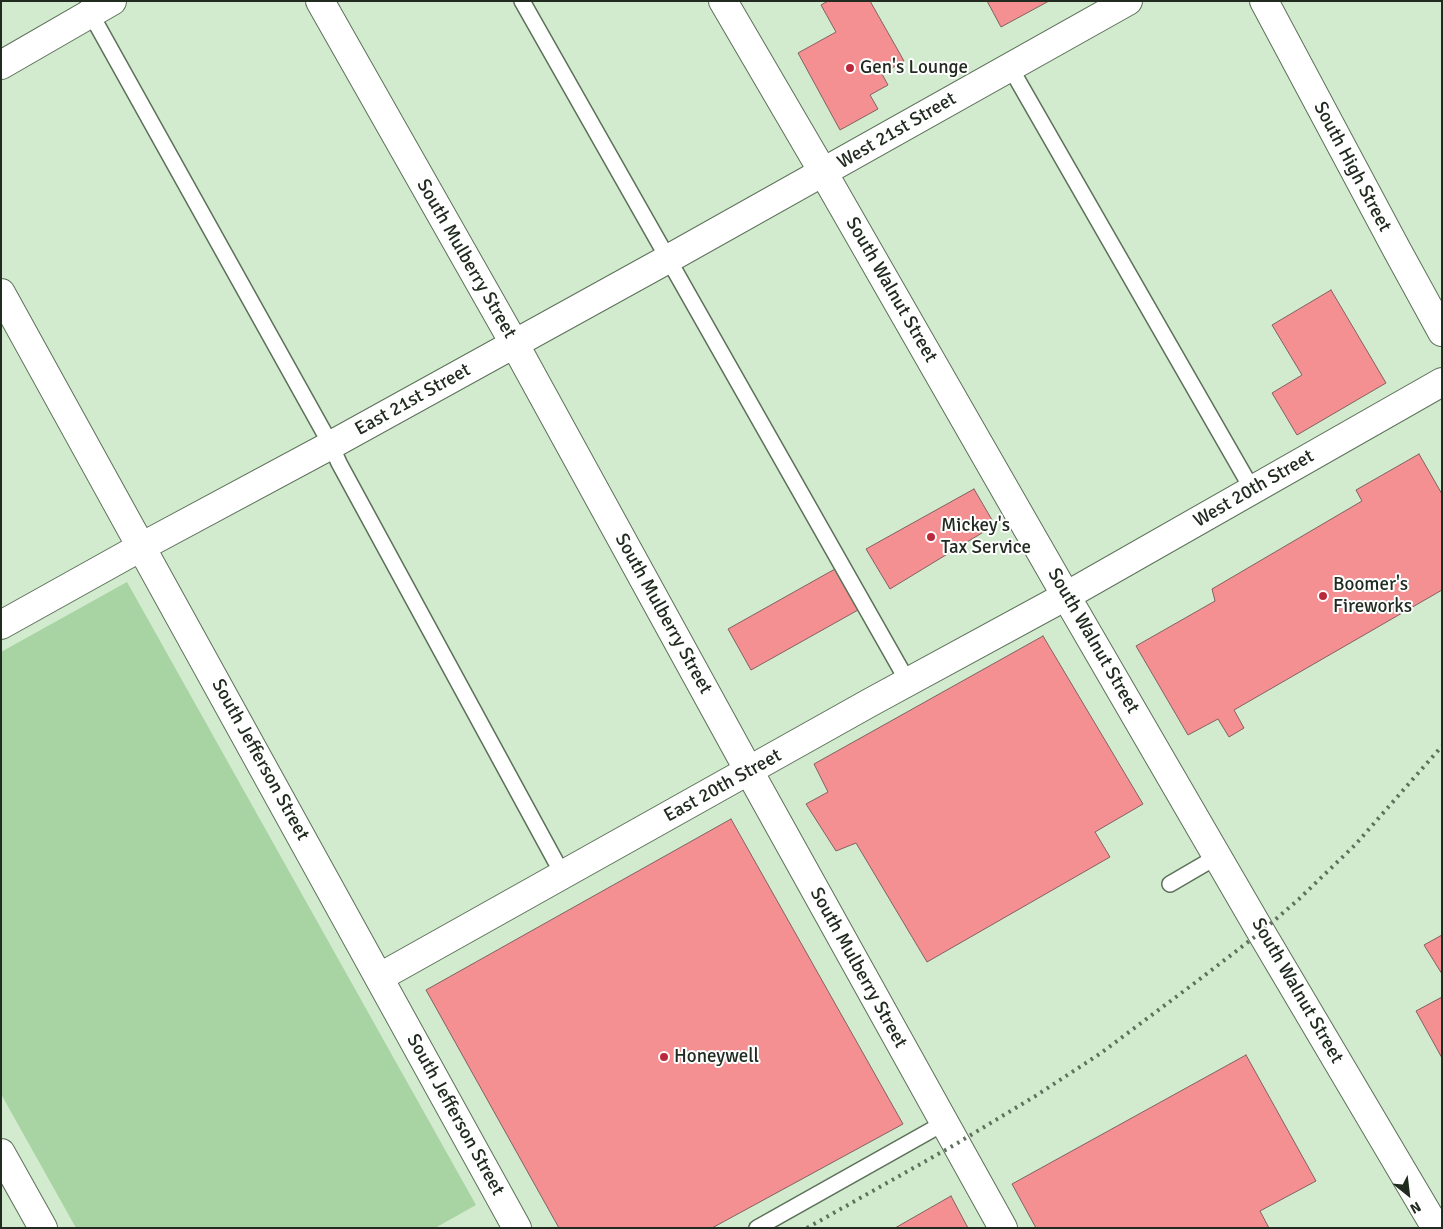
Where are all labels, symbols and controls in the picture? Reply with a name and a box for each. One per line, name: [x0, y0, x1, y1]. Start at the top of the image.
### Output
place label: Gen's Lounge: [860, 57, 968, 79]
marker: Gen's Lounge: [844, 62, 856, 74]
street label: West 21st Street: [834, 88, 960, 174]
street label: South High Street: [1308, 98, 1396, 236]
street label: South Mulberry Street: [411, 175, 521, 343]
street label: South Walnut Street: [840, 213, 942, 367]
street label: East 21st Street: [351, 359, 475, 441]
street label: West 20th Street: [1190, 445, 1318, 533]
place label: Mickey's Tax Service: [941, 515, 1031, 559]
street label: South Mulberry Street: [609, 530, 717, 698]
marker: Mickey's Tax Service: [925, 531, 937, 543]
street label: South Walnut Street: [1042, 564, 1144, 718]
place label: Boomer's Fireworks: [1333, 574, 1412, 618]
marker: Boomer's Fireworks: [1317, 590, 1329, 602]
street label: South Jefferson Street: [206, 675, 314, 845]
street label: East 20th Street: [660, 744, 786, 828]
street label: South Mulberry Street: [804, 884, 912, 1052]
street label: South Walnut Street: [1246, 914, 1348, 1068]
street label: South Jefferson Street: [401, 1030, 509, 1200]
place label: Honeywell: [674, 1046, 759, 1068]
marker: Honeywell: [658, 1051, 670, 1063]
north arrow: [1383, 1169, 1433, 1219]
text: N: [1407, 1198, 1424, 1217]

